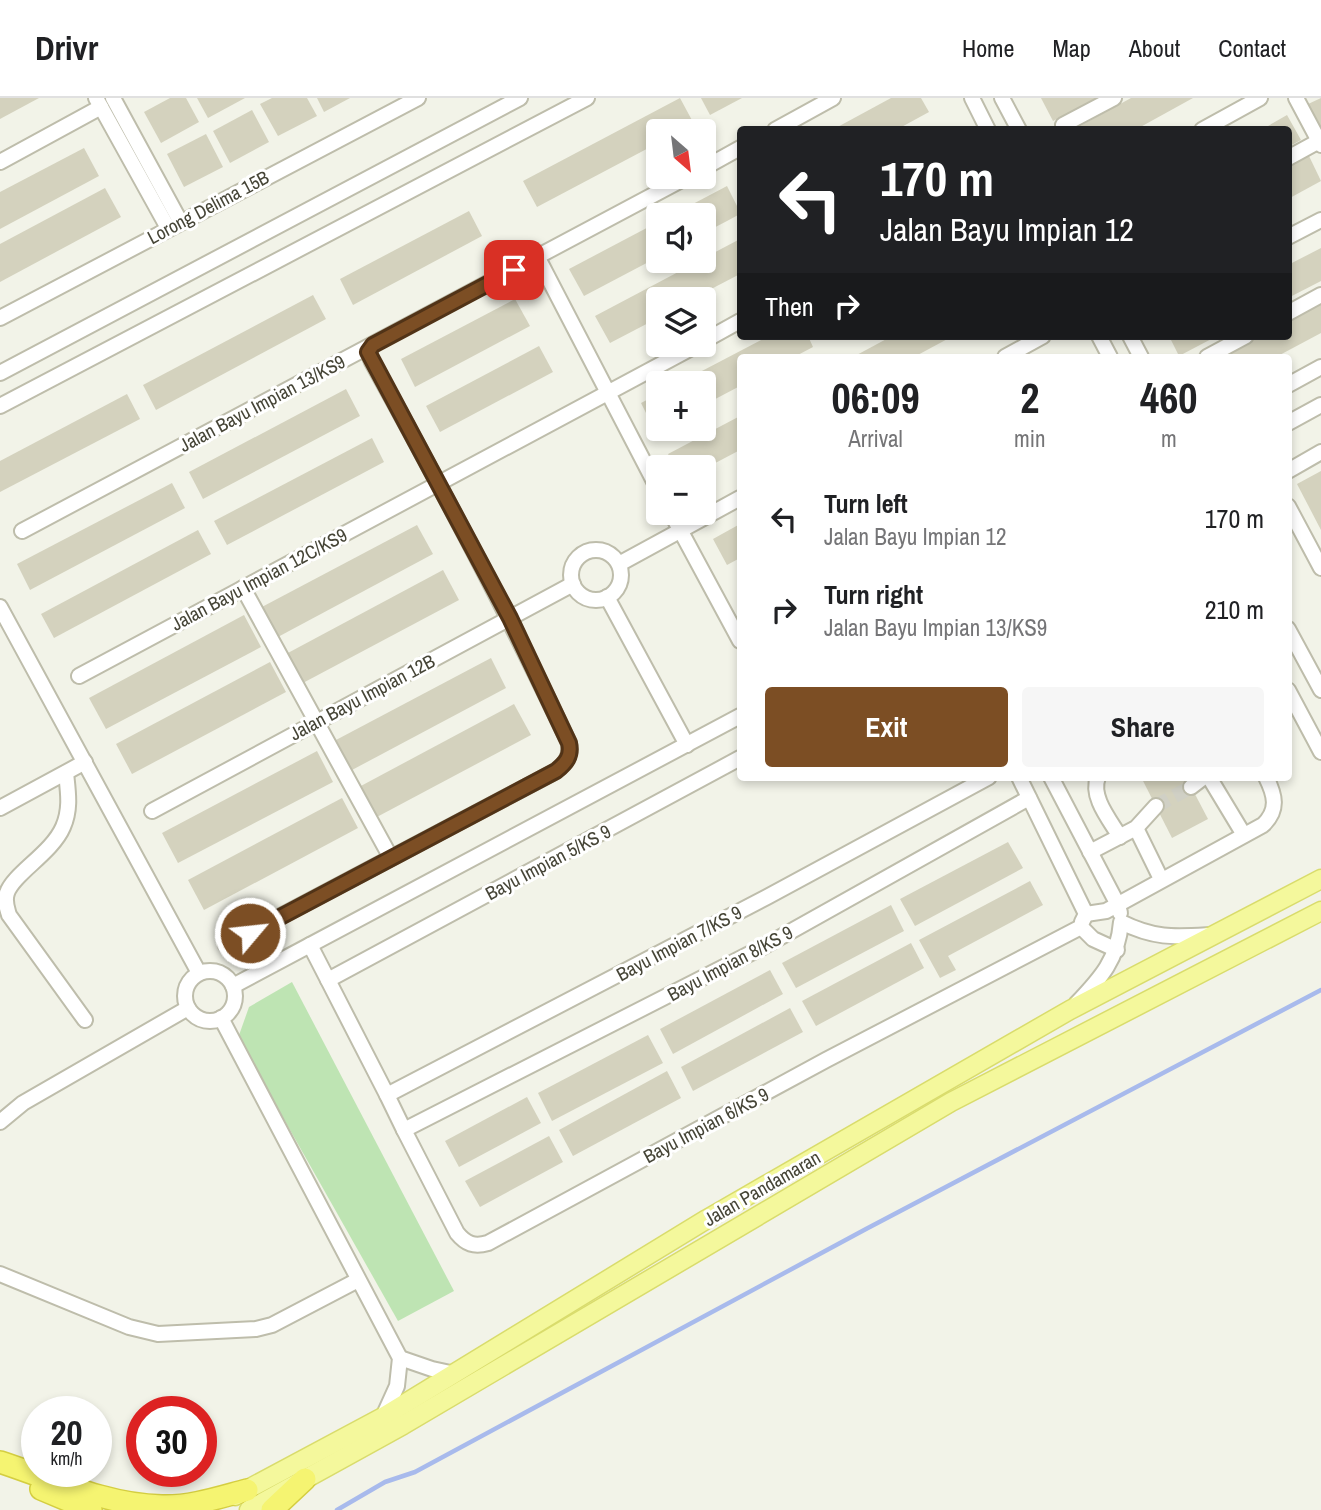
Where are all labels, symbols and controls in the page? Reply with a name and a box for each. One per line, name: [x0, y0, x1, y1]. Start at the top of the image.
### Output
text: Drivr: [35, 26, 98, 70]
text: Home: [962, 32, 1014, 64]
text: Map: [1052, 32, 1091, 64]
text: About: [1129, 32, 1180, 64]
text: Contact: [1218, 32, 1286, 64]
north arrow: [646, 119, 716, 189]
map controls: [646, 119, 716, 525]
text: 170 m: [880, 145, 994, 211]
icon: left: [765, 154, 856, 245]
street label: Lorong Delima 15B: [143, 164, 273, 250]
button: sound: [646, 203, 716, 273]
text: Jalan Bayu Impian 12: [880, 208, 1134, 251]
pin: [484, 240, 544, 300]
icon: arrive: [495, 251, 533, 289]
button: layers: [646, 287, 716, 357]
icon: right: [828, 287, 866, 325]
text: Then: [765, 289, 814, 324]
street label: Jalan Bayu Impian 13/KS9: [174, 348, 350, 458]
text: 06:09: [832, 370, 920, 426]
text: 2: [1020, 370, 1039, 426]
text: 460: [1140, 370, 1198, 426]
button: +: [646, 371, 716, 441]
text: Arrival: [848, 423, 903, 454]
text: min: [1014, 423, 1046, 454]
text: m: [1161, 423, 1177, 454]
button: −: [646, 455, 716, 525]
text: Turn left: [824, 486, 908, 521]
icon: left: [765, 500, 803, 538]
text: 170 m: [1205, 501, 1264, 536]
text: Jalan Bayu Impian 12: [824, 521, 1006, 552]
street label: Jalan Bayu Impian 12C/KS9: [166, 522, 352, 636]
text: Turn right: [824, 577, 923, 612]
icon: right: [765, 591, 803, 629]
text: 210 m: [1205, 592, 1264, 627]
text: Jalan Bayu Impian 13/KS9: [824, 612, 1047, 643]
street label: Jalan Bayu Impian 12B: [285, 648, 439, 746]
button: Exit: [765, 687, 1008, 767]
button: Share: [1022, 687, 1264, 767]
street label: Bayu Impian 5/KS 9: [481, 818, 615, 906]
position arrow: [213, 896, 287, 970]
street label: Bayu Impian 7/KS 9: [612, 899, 746, 987]
street label: Bayu Impian 8/KS 9: [663, 919, 797, 1007]
street label: Bayu Impian 6/KS 9: [639, 1081, 773, 1169]
street label: Jalan Pandamaran: [699, 1144, 825, 1232]
speed limit sign: 30: [126, 1396, 217, 1487]
text: 20: [51, 1409, 82, 1456]
text: km/h: [51, 1446, 83, 1471]

